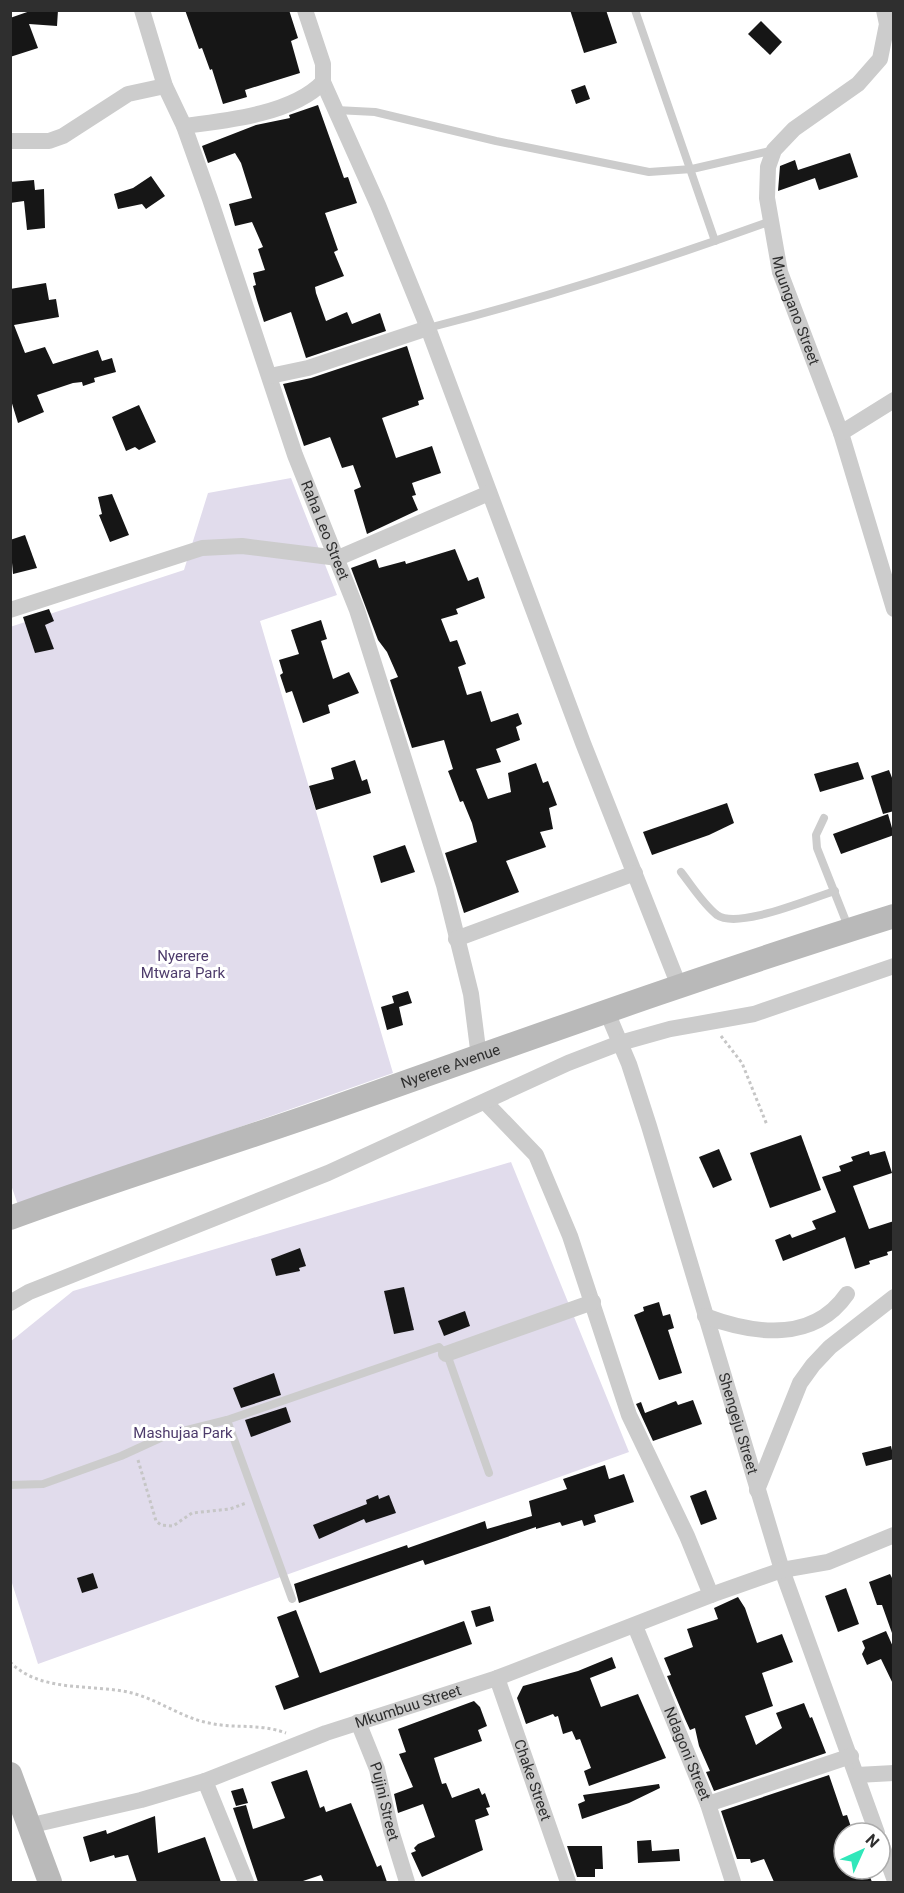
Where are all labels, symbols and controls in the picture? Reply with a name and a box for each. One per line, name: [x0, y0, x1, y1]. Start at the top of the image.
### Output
street label: Muungano Street: [768, 255, 823, 368]
street label: Raha Leo Street: [297, 478, 353, 583]
park label: Nyerere Mtwara Park: [141, 947, 226, 982]
street label: Nyerere Avenue: [398, 1040, 503, 1092]
street label: Shengeju Street: [714, 1370, 762, 1476]
park label: Mashujaa Park: [133, 1424, 233, 1442]
street label: Mkumbuu Street: [353, 1681, 463, 1732]
street label: Ndagoni Street: [660, 1704, 715, 1803]
street label: Chake Street: [510, 1737, 555, 1823]
street label: Pujini Street: [366, 1759, 403, 1843]
north arrow: [832, 1821, 892, 1881]
text: N: [862, 1830, 883, 1851]

